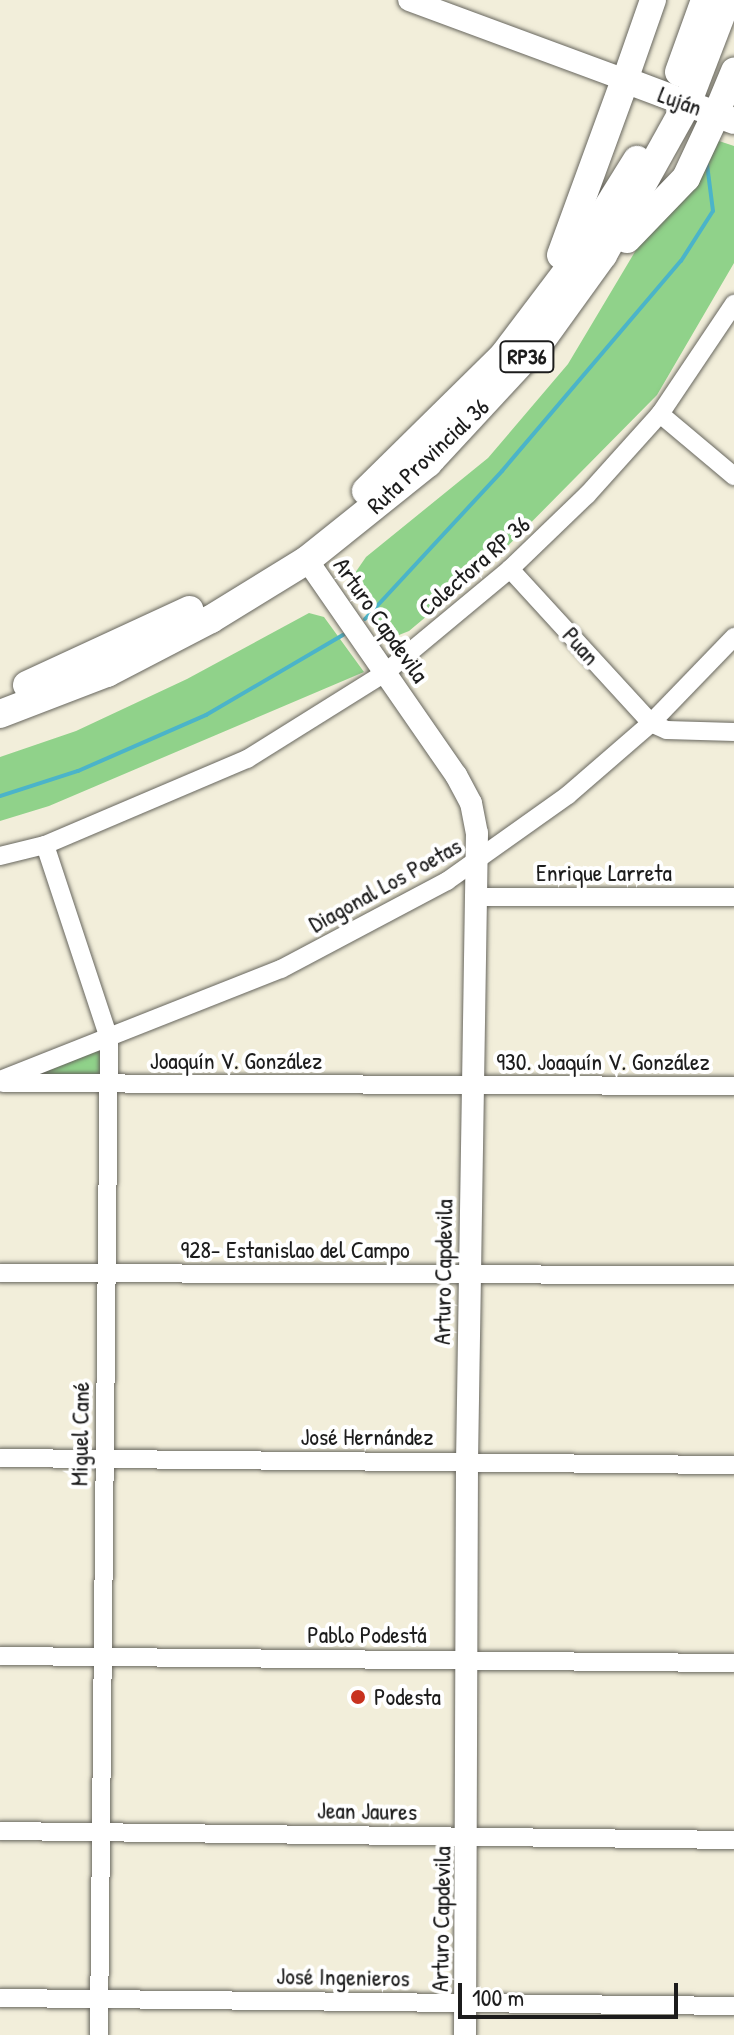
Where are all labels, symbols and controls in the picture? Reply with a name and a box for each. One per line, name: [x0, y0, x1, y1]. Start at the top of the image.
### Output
street label: Luján: [654, 80, 706, 122]
road number: RP36: [499, 339, 555, 375]
street label: Ruta Provincial 36: [361, 392, 495, 520]
street label: Colectora RP 36: [412, 510, 536, 622]
street label: Arturo Capdevila: [327, 552, 435, 688]
street label: Puan: [556, 621, 606, 671]
street label: Diagonal Los Poetas: [304, 831, 466, 939]
street label: Enrique Larreta: [536, 859, 672, 887]
street label: Joaquín V. González: [150, 1047, 322, 1075]
street label: 930. Joaquín V. González: [496, 1048, 710, 1076]
street label: Arturo Capdevila: [427, 1199, 459, 1345]
street label: 928- Estanislao del Campo: [180, 1236, 410, 1264]
street label: Miguel Cané: [65, 1382, 95, 1486]
street label: José Hernández: [300, 1423, 434, 1451]
street label: Pablo Podestá: [307, 1621, 427, 1649]
place label: Podesta: [374, 1683, 441, 1711]
marker: Podesta: [349, 1688, 367, 1706]
street label: Jean Jaures: [317, 1796, 417, 1826]
street label: Arturo Capdevila: [425, 1846, 457, 1992]
street label: José Ingenieros: [276, 1961, 410, 1993]
scale bar: [462, 1967, 682, 2017]
text: 100 m: [472, 1981, 524, 2013]

